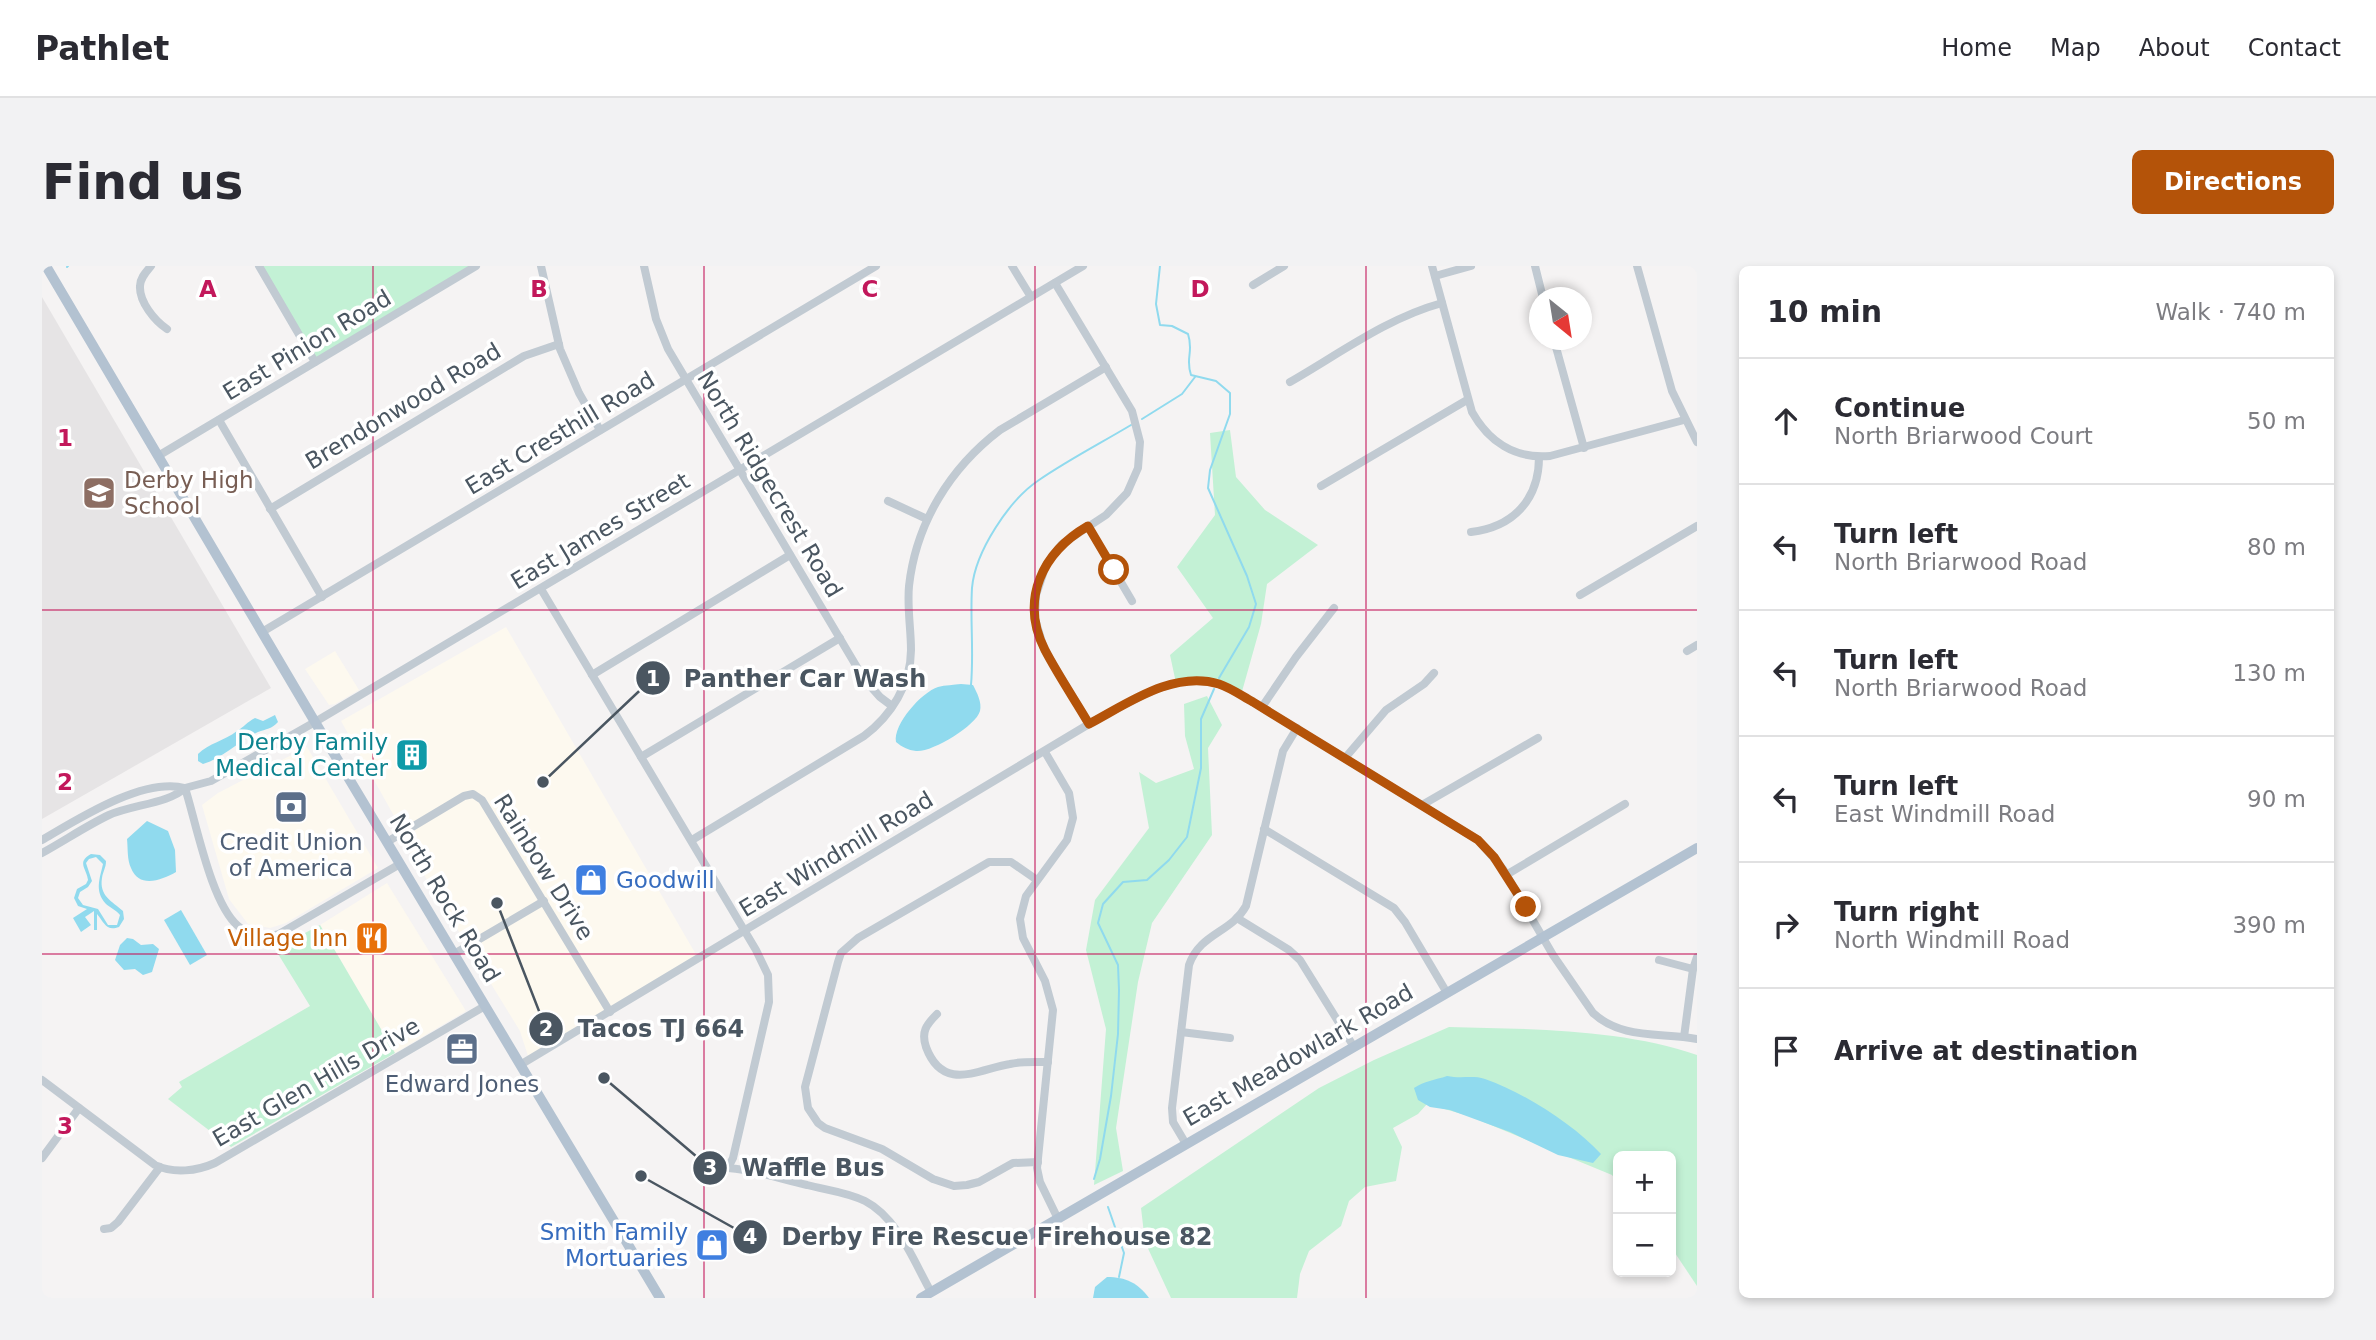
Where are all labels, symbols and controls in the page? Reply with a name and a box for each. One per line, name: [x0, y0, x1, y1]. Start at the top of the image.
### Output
text: Pathlet: [35, 29, 169, 68]
text: Home: [1941, 34, 2012, 62]
text: Map: [2050, 34, 2101, 62]
text: About: [2139, 34, 2210, 62]
text: Contact: [2248, 34, 2341, 62]
button: Directions: [2132, 150, 2334, 214]
text: Find us: [42, 154, 243, 211]
text: A: [199, 276, 217, 302]
text: B: [530, 276, 548, 302]
text: C: [862, 276, 878, 302]
text: D: [1190, 276, 1210, 302]
street label: East Pinion Road: [218, 285, 396, 405]
north arrow: [1529, 287, 1592, 350]
text: 10 min: [1767, 294, 1882, 329]
text: Walk · 740 m: [2155, 299, 2306, 325]
street label: Brendonwood Road: [301, 337, 505, 475]
street label: East Cresthill Road: [461, 366, 659, 500]
street label: North Ridgecrest Road: [692, 366, 848, 602]
text: Continue: [1834, 393, 1965, 423]
icon: ahead: [1767, 402, 1805, 440]
text: 50 m: [2247, 408, 2306, 434]
text: North Briarwood Court: [1834, 423, 2093, 449]
text: 1: [57, 425, 73, 451]
place label: Derby High School: [124, 467, 254, 519]
street label: East James Street: [506, 467, 694, 595]
school or university icon: Derby High School: [80, 474, 118, 512]
text: Turn left: [1834, 519, 1958, 549]
icon: left: [1767, 528, 1805, 566]
text: 80 m: [2247, 534, 2306, 560]
text: North Briarwood Road: [1834, 549, 2087, 575]
route start: [1098, 554, 1129, 585]
text: Turn left: [1834, 645, 1958, 675]
icon: left: [1767, 654, 1805, 692]
callout: Panther Car Wash: [635, 656, 941, 701]
text: 130 m: [2232, 660, 2306, 686]
text: Panther Car Wash: [684, 665, 926, 693]
text: 1: [646, 667, 660, 691]
text: North Briarwood Road: [1834, 675, 2087, 701]
place label: Derby Family Medical Center: [215, 729, 389, 781]
building icon: Derby Family Medical Center: [393, 736, 431, 774]
text: 2: [57, 769, 73, 795]
text: Turn left: [1834, 771, 1958, 801]
icon: left: [1767, 780, 1805, 818]
street label: East Windmill Road: [734, 786, 938, 922]
text: 90 m: [2247, 786, 2306, 812]
bank icon: Credit Union of America: [272, 788, 310, 826]
street label: Rainbow Drive: [489, 789, 599, 945]
text: East Windmill Road: [1834, 801, 2055, 827]
street label: North Rock Road: [385, 809, 505, 987]
place label: Credit Union of America: [220, 829, 362, 881]
shop icon: Goodwill: [572, 861, 610, 899]
place label: Goodwill: [616, 867, 715, 893]
route end: [1510, 891, 1541, 922]
text: Turn right: [1834, 897, 1979, 927]
icon: right: [1767, 906, 1805, 944]
text: 390 m: [2232, 912, 2306, 938]
restaurant icon: Village Inn: [353, 919, 391, 957]
place label: Village Inn: [228, 925, 348, 951]
text: North Windmill Road: [1834, 927, 2070, 953]
street label: East Meadowlark Road: [1179, 979, 1417, 1131]
callout: Tacos TJ 664: [529, 1006, 759, 1051]
street label: East Glen Hills Drive: [208, 1012, 424, 1152]
text: Tacos TJ 664: [578, 1015, 744, 1043]
text: 2: [539, 1017, 553, 1041]
office icon: Edward Jones: [443, 1030, 481, 1068]
icon: arrive: [1767, 1032, 1805, 1070]
text: Arrive at destination: [1834, 1036, 2138, 1066]
place label: Edward Jones: [385, 1071, 539, 1097]
text: 3: [57, 1113, 73, 1139]
callout: Waffle Bus: [692, 1145, 898, 1190]
map controls: [1613, 1151, 1676, 1277]
button: +: [1613, 1151, 1676, 1214]
text: Waffle Bus: [742, 1154, 884, 1182]
text: 3: [703, 1156, 717, 1180]
callout: Derby Fire Rescue Firehouse 82: [732, 1214, 1226, 1259]
button: −: [1613, 1214, 1676, 1277]
place label: Smith Family Mortuaries: [540, 1219, 688, 1271]
text: Derby Fire Rescue Firehouse 82: [781, 1223, 1213, 1251]
text: 4: [743, 1225, 757, 1249]
shop icon: Smith Family Mortuaries: [693, 1226, 731, 1264]

